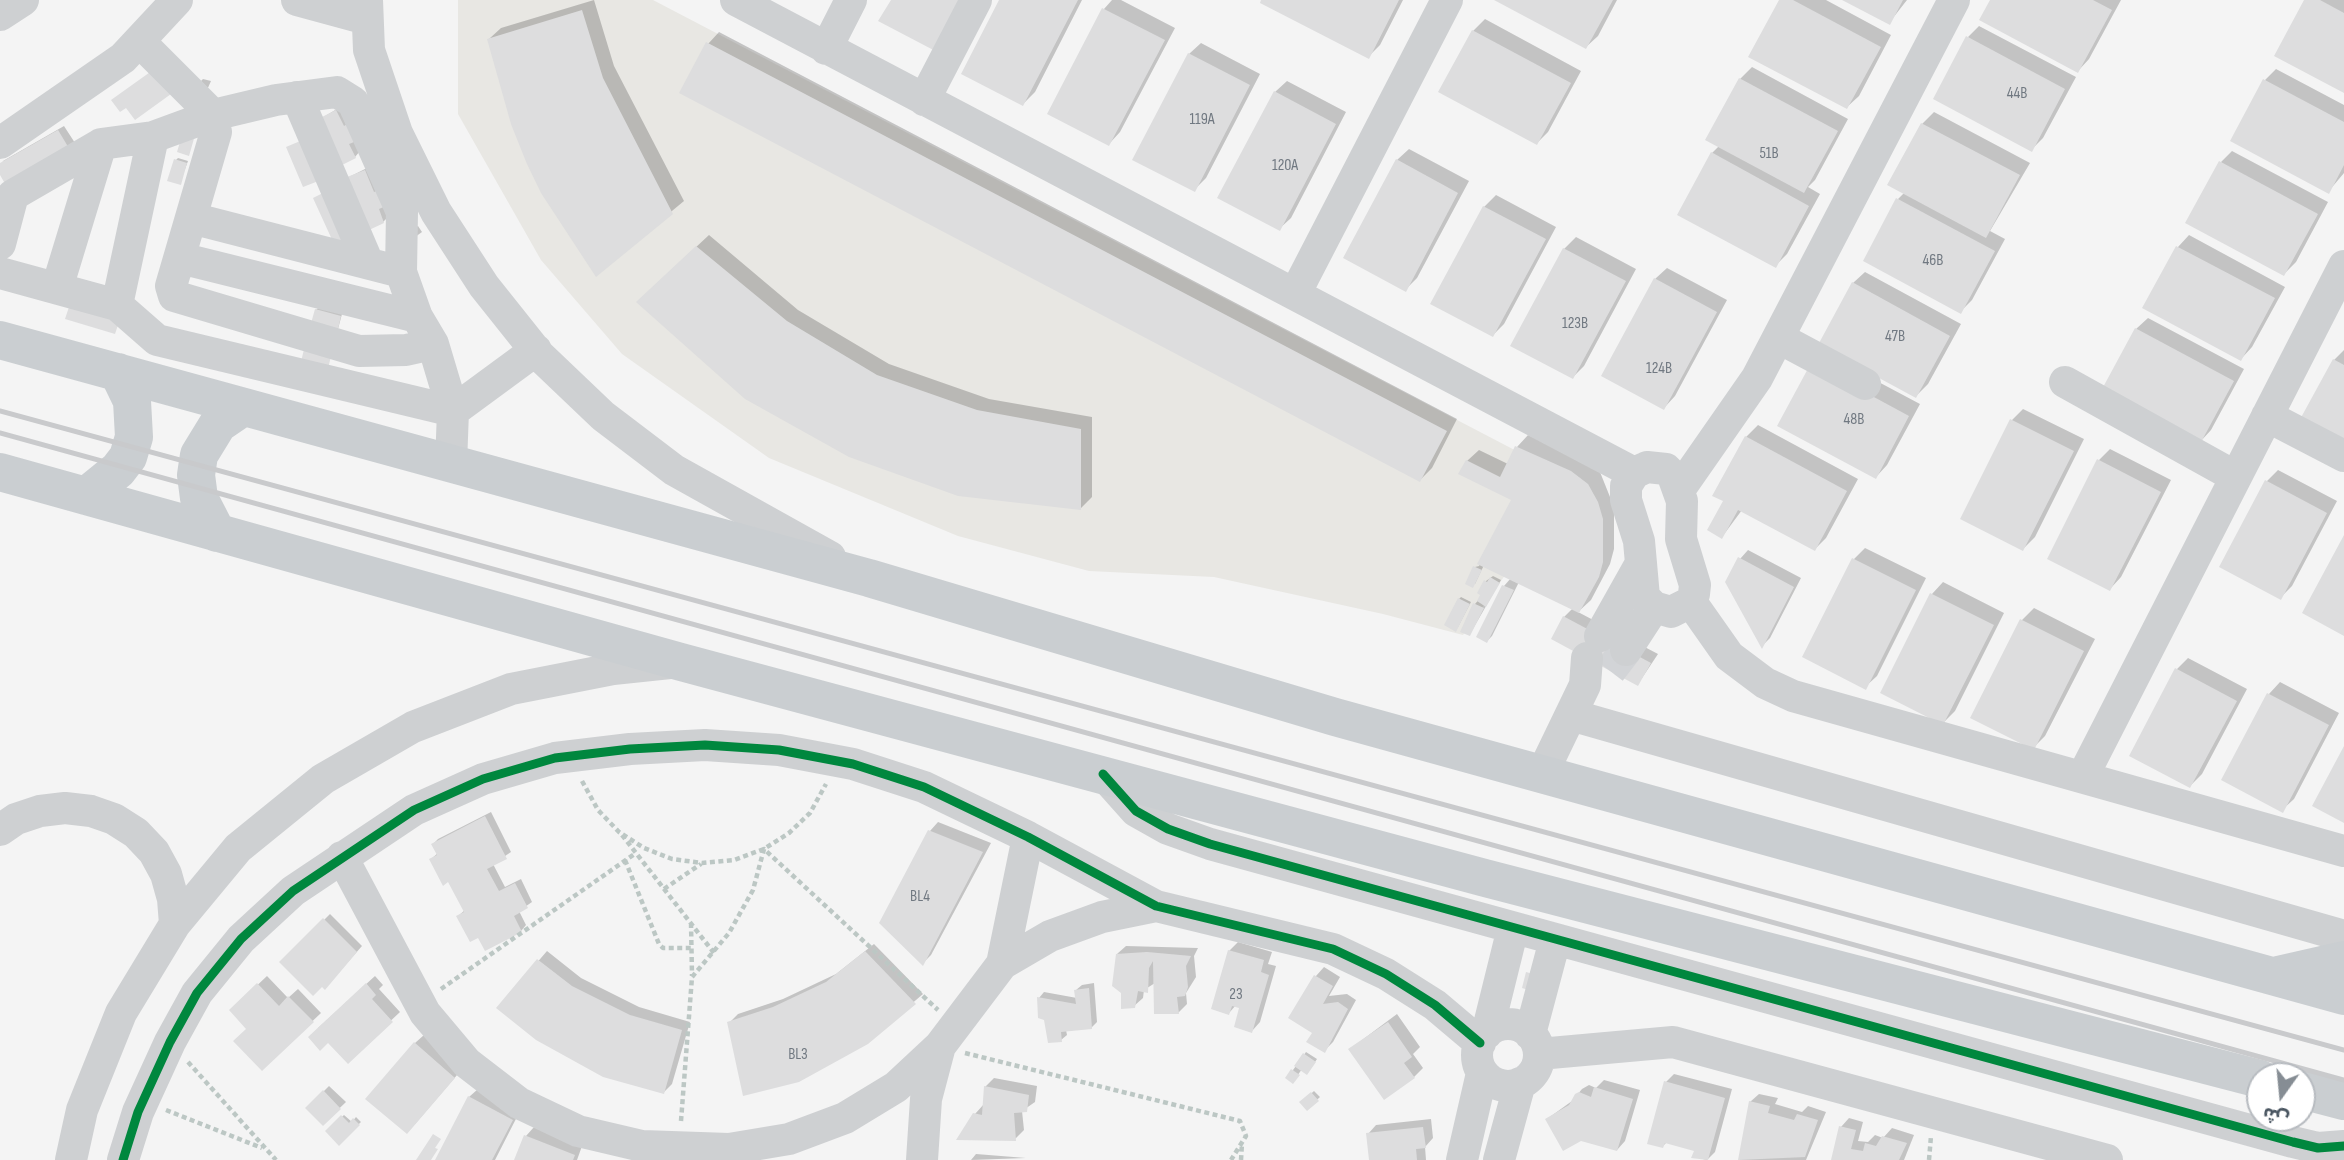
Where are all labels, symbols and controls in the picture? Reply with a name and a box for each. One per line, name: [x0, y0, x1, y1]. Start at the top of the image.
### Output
house number: 44B: [2007, 84, 2027, 104]
house number: 119A: [1189, 110, 1215, 130]
house number: 51B: [1759, 144, 1779, 164]
house number: 120A: [1272, 156, 1298, 176]
house number: 46B: [1923, 251, 1943, 271]
house number: 123B: [1562, 314, 1588, 334]
house number: 47B: [1885, 327, 1905, 347]
house number: 124B: [1646, 359, 1672, 379]
house number: 48B: [1844, 410, 1864, 430]
house number: BL4: [910, 887, 930, 907]
house number: 23: [1229, 985, 1243, 1005]
house number: BL3: [788, 1045, 808, 1065]
north arrow: [2246, 1062, 2316, 1132]
text: ش: [2260, 1101, 2292, 1130]

